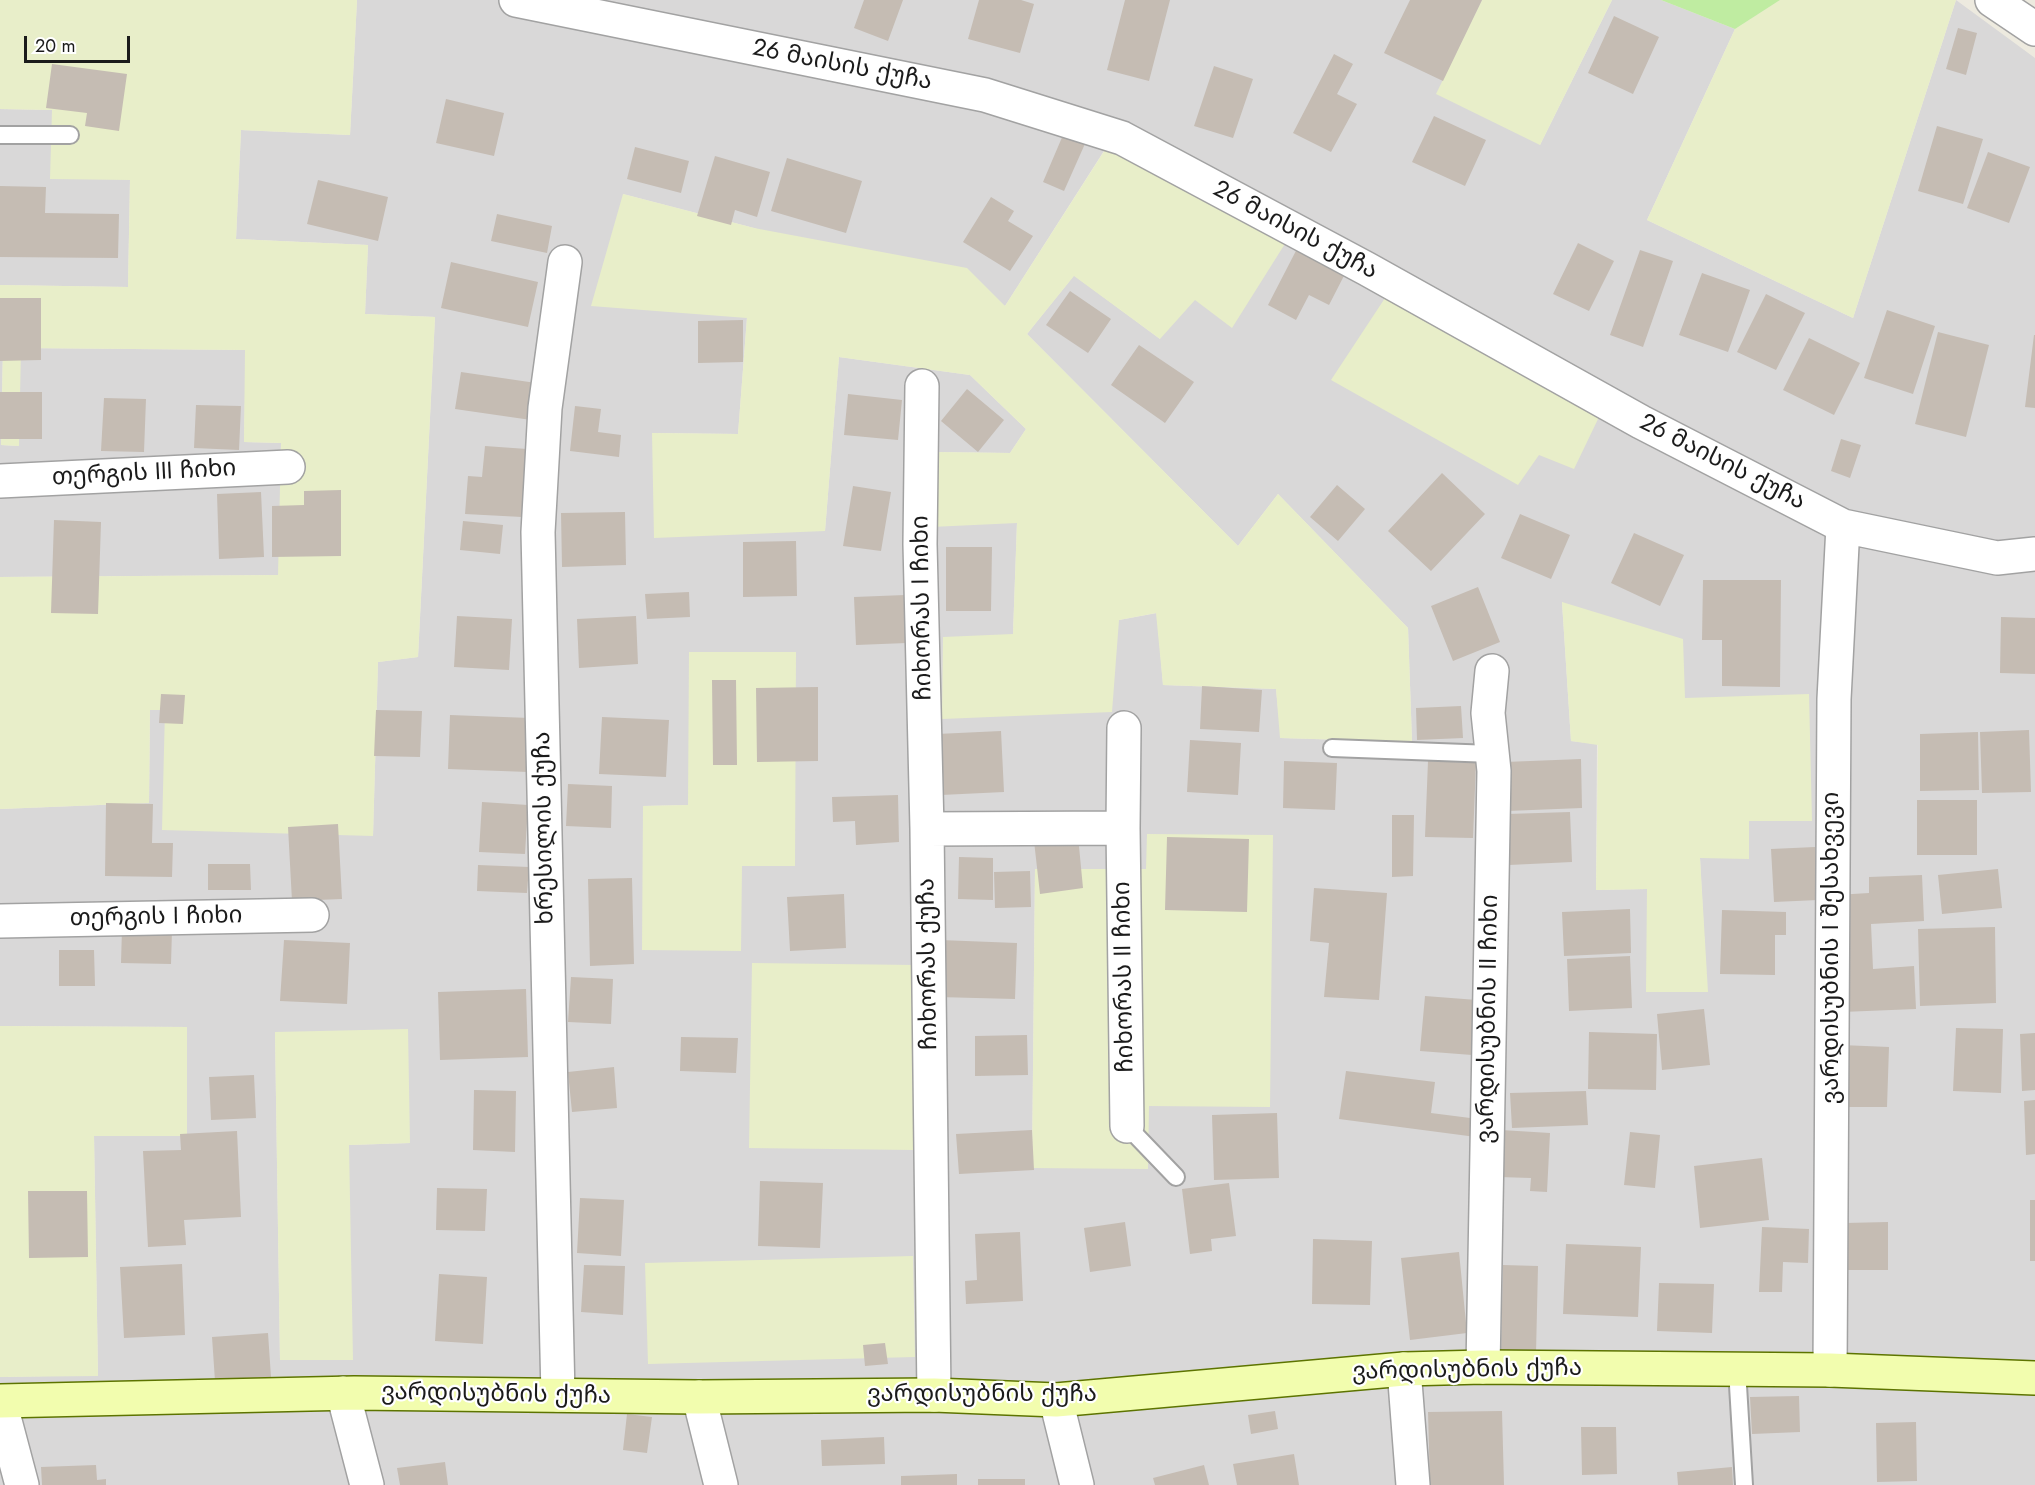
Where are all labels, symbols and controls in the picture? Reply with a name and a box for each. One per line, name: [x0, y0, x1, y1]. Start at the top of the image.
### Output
scale bar: [27, 24, 134, 62]
text: 20 m: [35, 33, 75, 59]
street label: 26 მაისის ქუჩა: [750, 34, 934, 98]
street label: 26 მაისის ქუჩა: [1208, 176, 1382, 286]
street label: 26 მაისის ქუჩა: [1634, 409, 1810, 517]
street label: თერგის III ჩიხი: [51, 455, 237, 493]
street label: ჩიხორას I ჩიხი: [907, 515, 939, 701]
street label: ხრესილის ქუჩა: [529, 731, 561, 925]
street label: ვარდისუბნის I შესახვევი: [1818, 792, 1846, 1104]
street label: ჩიხორას ქუჩა: [913, 878, 945, 1050]
street label: ჩიხორას II ჩიხი: [1109, 881, 1141, 1073]
street label: ვარდისუბნის II ჩიხი: [1472, 894, 1506, 1144]
street label: თერგის I ჩიხი: [69, 902, 243, 934]
street label: ვარდისუბნის ქუჩა: [1352, 1355, 1582, 1387]
street label: ვარდისუბნის ქუჩა: [381, 1379, 611, 1411]
street label: ვარდისუბნის ქუჩა: [867, 1381, 1097, 1409]

